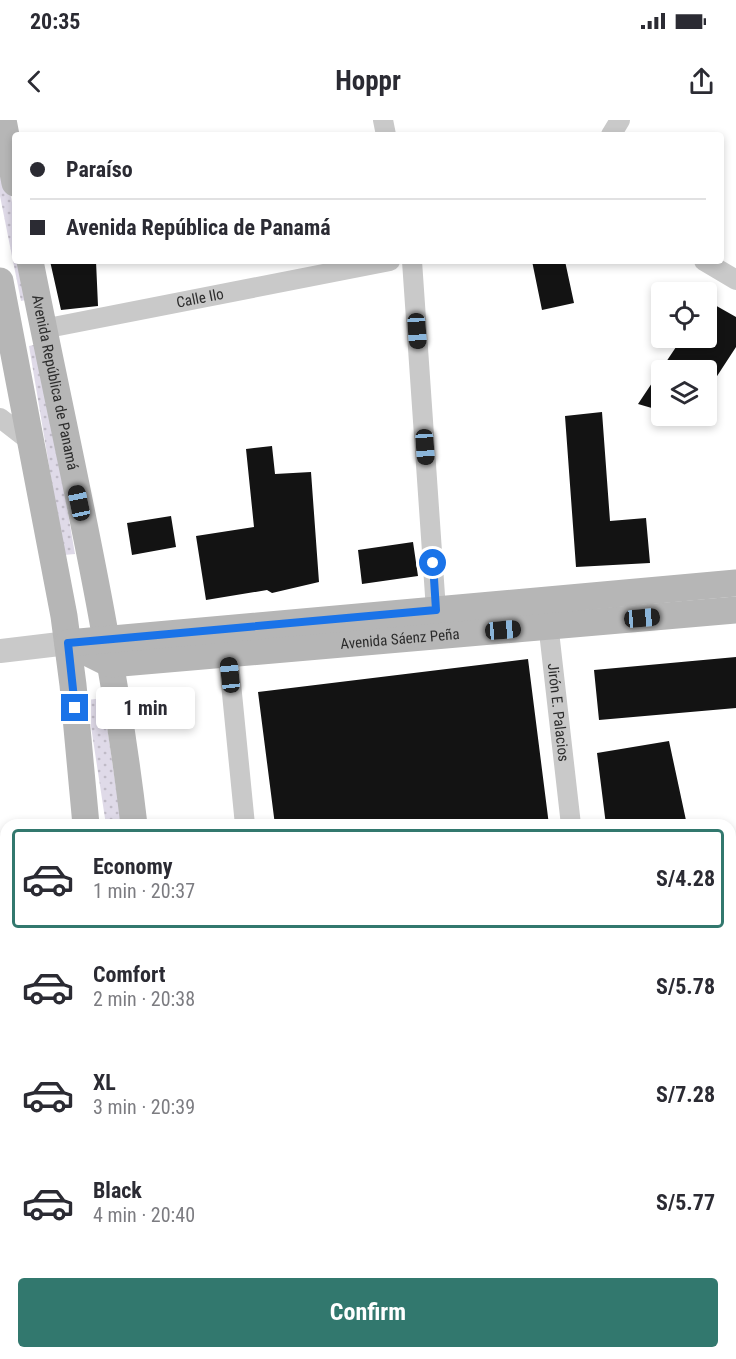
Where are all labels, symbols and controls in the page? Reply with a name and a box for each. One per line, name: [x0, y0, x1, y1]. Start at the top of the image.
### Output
text: 20:35: [30, 9, 81, 34]
icon: back: [18, 65, 51, 98]
text: Hoppr: [335, 65, 401, 97]
icon: share: [685, 65, 718, 98]
text: Paraíso: [66, 157, 133, 182]
text: Avenida República de Panamá: [66, 215, 331, 240]
map controls: [651, 282, 717, 426]
button: locate: [651, 282, 717, 348]
street label: Calle Ilo: [175, 285, 225, 312]
street label: Avenida República de Panamá: [28, 293, 82, 472]
car: [407, 312, 427, 350]
button: layers: [651, 360, 717, 426]
car: [415, 428, 435, 466]
car: [66, 484, 92, 522]
route start: [419, 549, 446, 576]
car: [623, 607, 661, 629]
car: [484, 619, 522, 641]
street label: Avenida Sáenz Peña: [340, 625, 460, 653]
car: [219, 656, 241, 694]
street label: Jirón E. Palacios: [544, 662, 573, 763]
callout: 1 min: [96, 687, 195, 729]
route end: [61, 694, 88, 721]
text: 1 min: [123, 696, 168, 720]
icon: car: [21, 852, 75, 906]
text: Economy: [93, 854, 173, 879]
text: S/4.28: [656, 866, 715, 891]
text: 1 min · 20:37: [93, 879, 195, 903]
icon: car: [21, 960, 75, 1014]
text: Comfort: [93, 962, 166, 987]
text: S/5.78: [656, 974, 715, 999]
text: 2 min · 20:38: [93, 987, 195, 1011]
icon: car: [21, 1068, 75, 1122]
text: XL: [93, 1070, 116, 1095]
text: S/7.28: [656, 1082, 715, 1107]
text: 3 min · 20:39: [93, 1095, 195, 1119]
icon: car: [21, 1176, 75, 1230]
text: Black: [93, 1178, 142, 1203]
text: S/5.77: [656, 1190, 715, 1215]
text: 4 min · 20:40: [93, 1203, 195, 1227]
button: Confirm: [18, 1278, 718, 1347]

